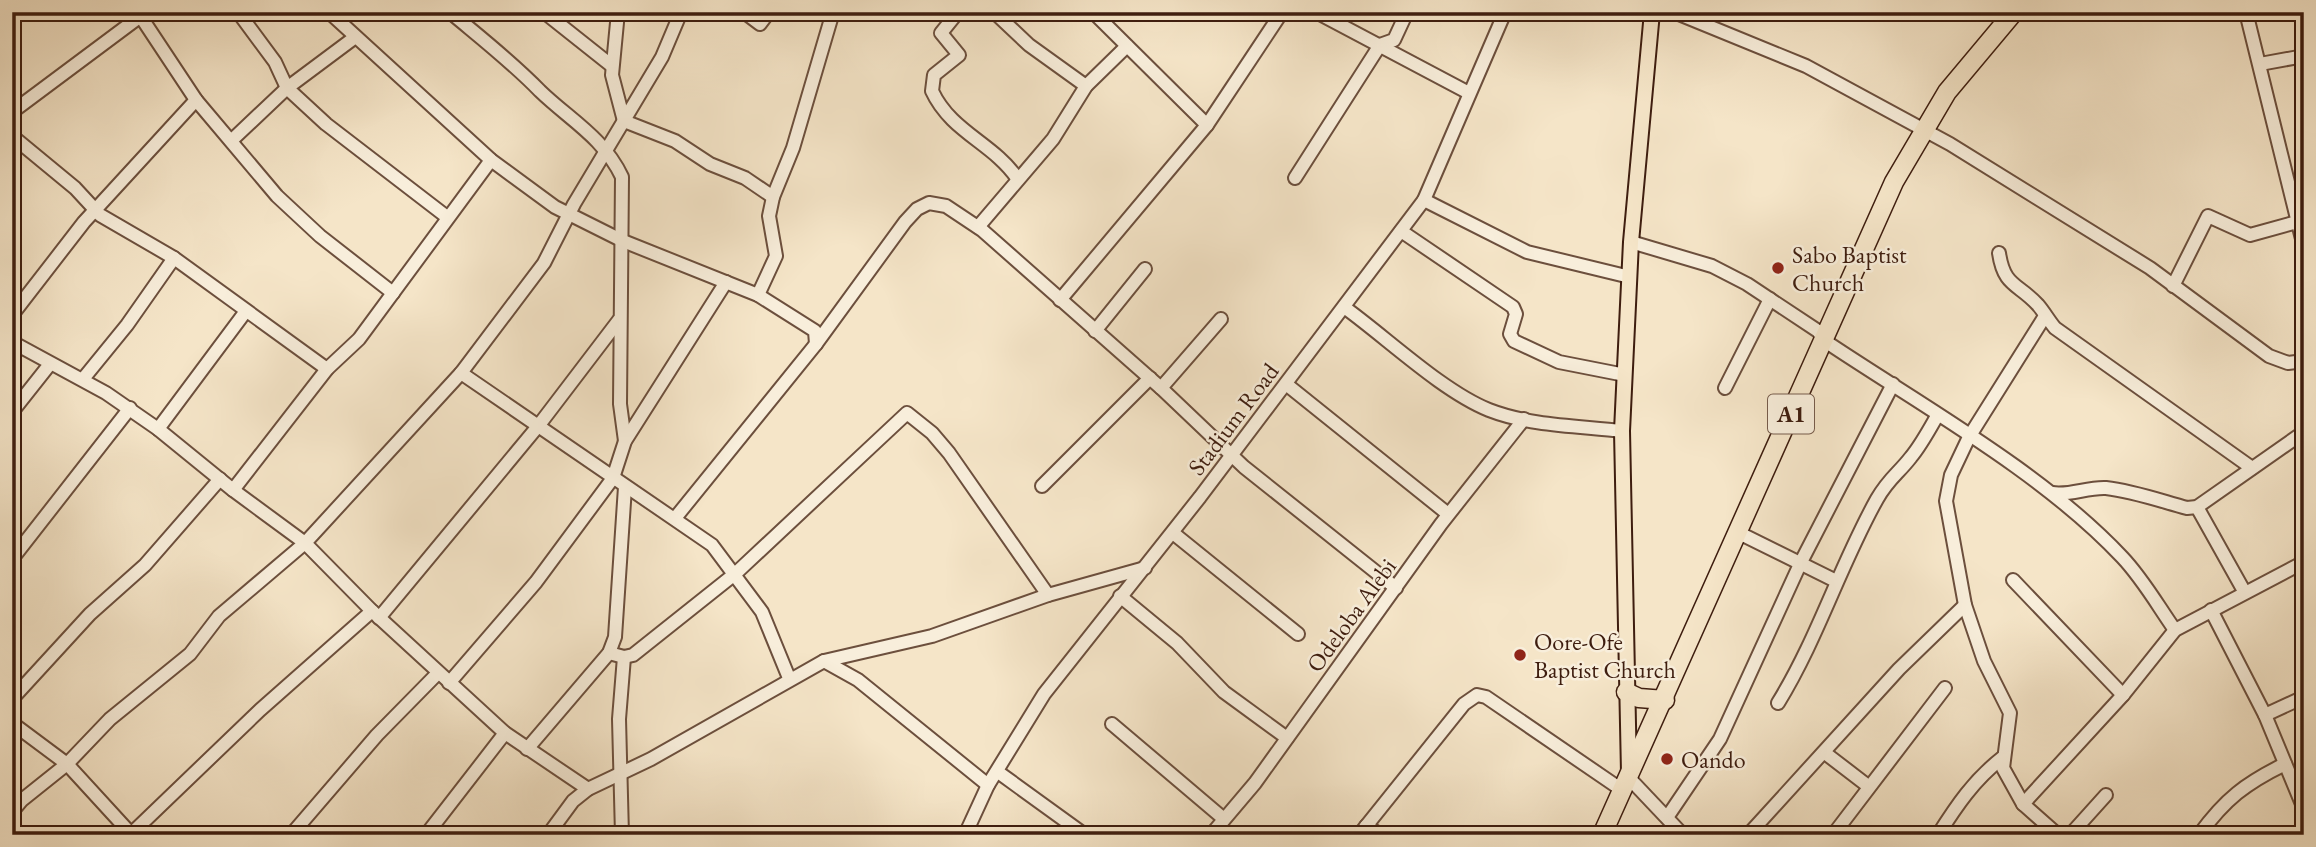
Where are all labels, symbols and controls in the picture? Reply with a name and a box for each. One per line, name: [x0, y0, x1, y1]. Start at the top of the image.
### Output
place label: Sabo Baptist Church: [1792, 239, 1907, 298]
marker: Sabo Baptist Church: [1770, 260, 1786, 276]
street label: Stadium Road: [1181, 356, 1286, 481]
road number: A1: [1768, 394, 1814, 434]
street label: Odeloba Alebi: [1299, 552, 1403, 678]
place label: Oore-Ofe Baptist Church: [1534, 626, 1676, 685]
marker: Oore-Ofe Baptist Church: [1512, 647, 1528, 663]
place label: Oando: [1681, 744, 1746, 775]
marker: Oando: [1659, 751, 1675, 767]

